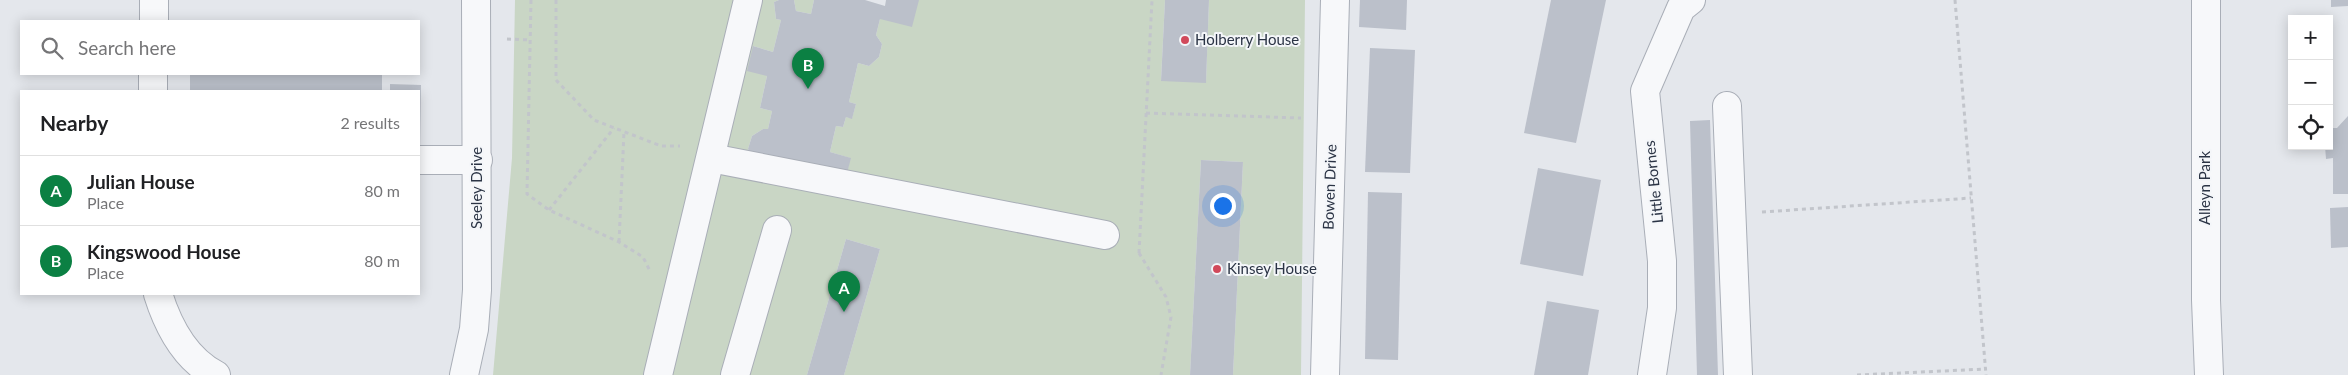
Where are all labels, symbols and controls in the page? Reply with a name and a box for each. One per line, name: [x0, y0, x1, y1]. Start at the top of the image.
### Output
map controls: [2288, 15, 2333, 150]
button: +: [2288, 15, 2333, 60]
search box: [20, 20, 420, 75]
place label: Holberry House: [1195, 30, 1299, 48]
icon: search: [38, 34, 66, 62]
marker: Holberry House: [1179, 34, 1191, 46]
text: Search here: [78, 36, 176, 59]
pin: B: [792, 48, 824, 89]
button: −: [2288, 60, 2333, 105]
button: locate: [2288, 105, 2333, 150]
text: Nearby: [40, 110, 108, 135]
text: 2 results: [340, 113, 400, 132]
street label: Little Bornes: [1640, 140, 1666, 224]
street label: Bowen Drive: [1319, 144, 1339, 230]
street label: Seeley Drive: [467, 147, 485, 229]
street label: Alleyn Park: [2195, 151, 2213, 225]
text: Julian House: [87, 170, 195, 193]
text: A: [50, 181, 62, 200]
text: 80 m: [364, 181, 400, 200]
text: Place: [87, 193, 124, 212]
your location: [1210, 193, 1236, 219]
text: Kingswood House: [87, 240, 241, 263]
text: B: [51, 251, 61, 270]
text: 80 m: [364, 251, 400, 270]
place label: Kinsey House: [1227, 259, 1317, 277]
text: Place: [87, 263, 124, 282]
marker: Kinsey House: [1211, 263, 1223, 275]
pin: A: [828, 271, 860, 312]

